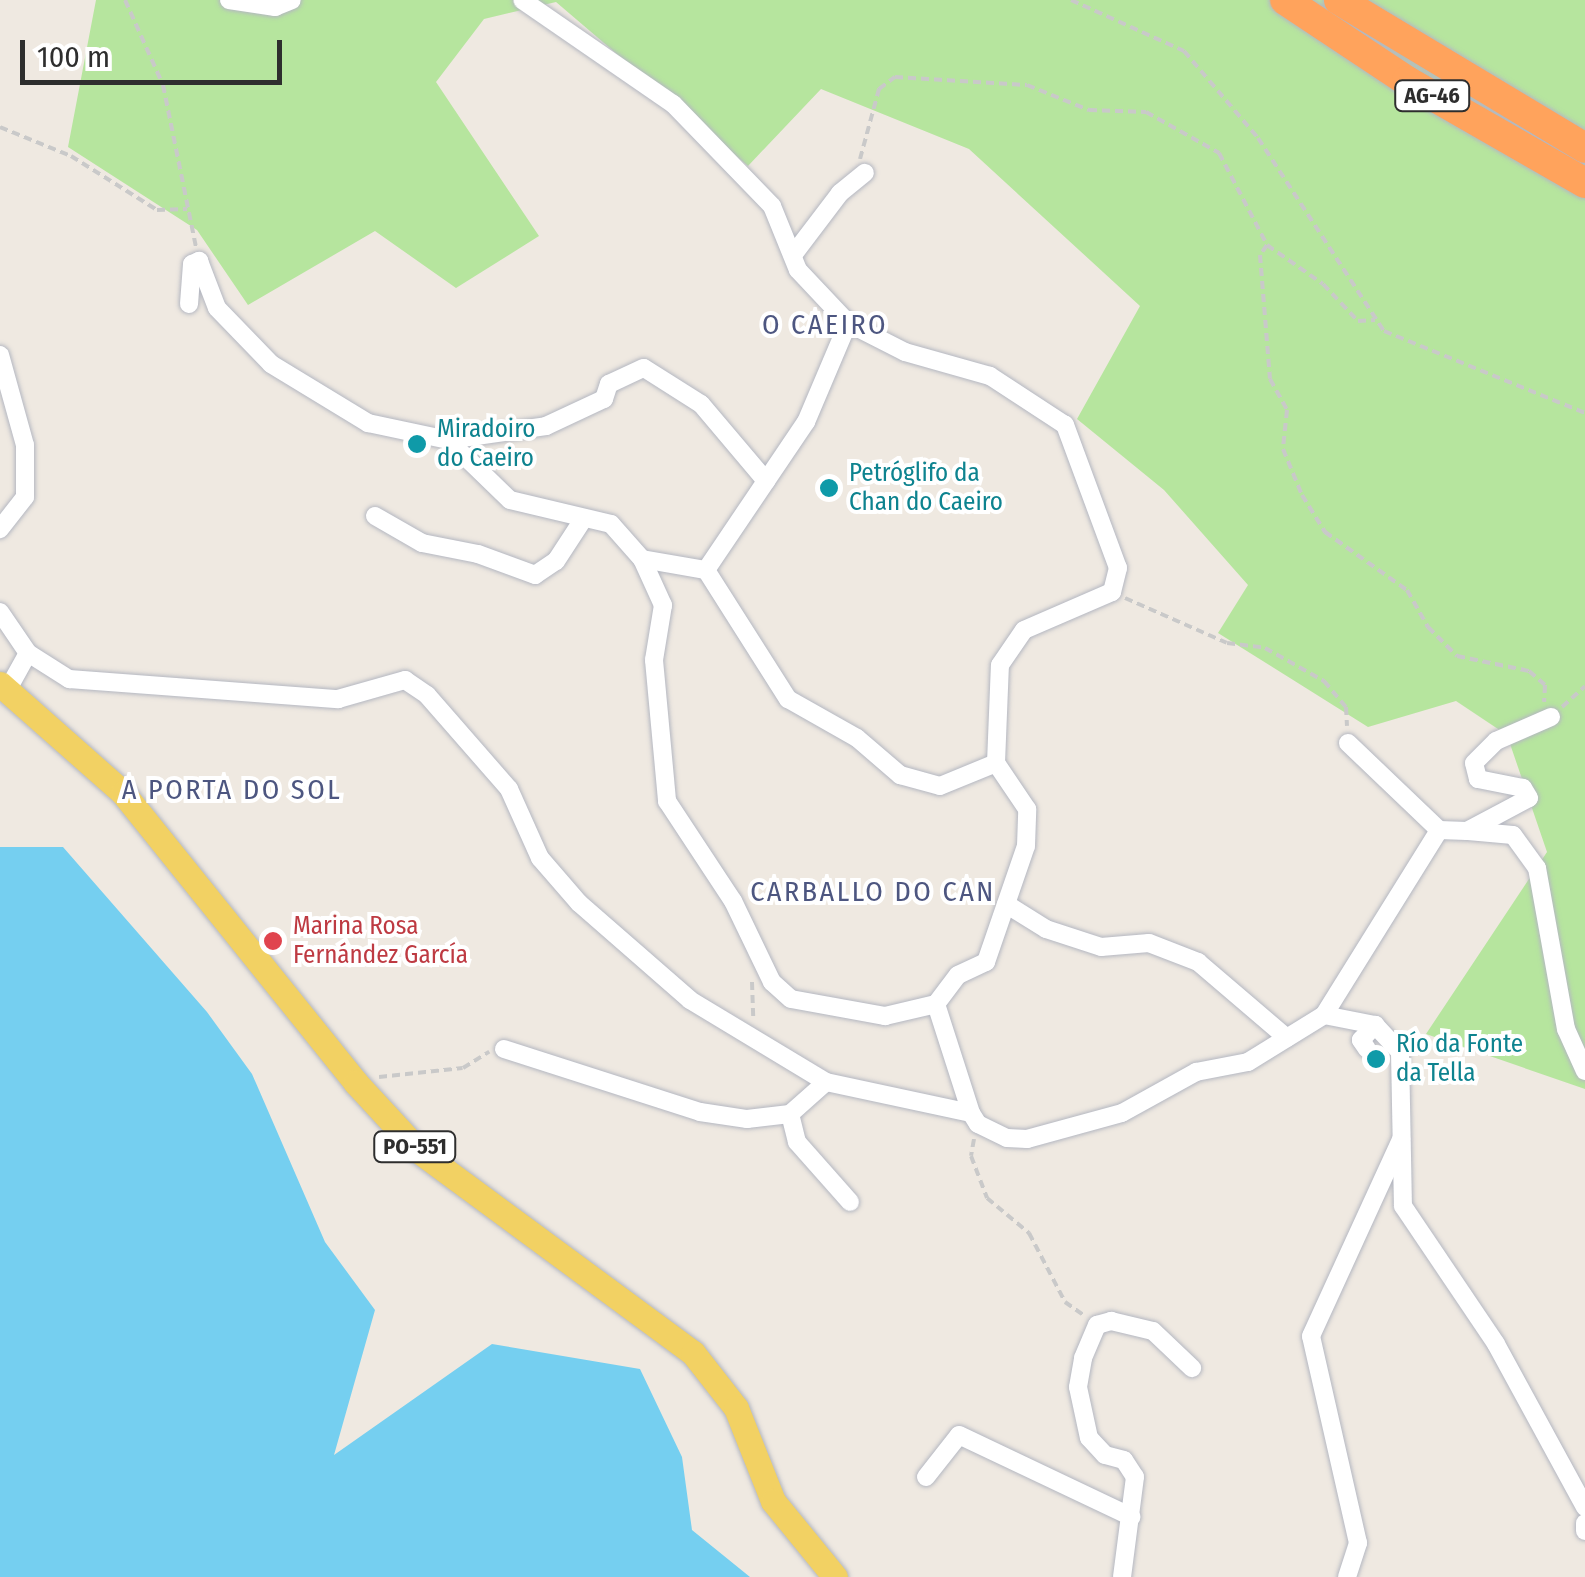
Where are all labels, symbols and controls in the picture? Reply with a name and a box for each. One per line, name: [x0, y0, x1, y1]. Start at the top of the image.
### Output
scale bar: [25, 20, 288, 82]
text: 100 m: [37, 39, 110, 75]
road number: AG-46: [1392, 79, 1472, 113]
district label: O CAEIRO: [762, 308, 888, 342]
place label: Miradoiro do Caeiro: [437, 415, 535, 474]
marker: Miradoiro do Caeiro: [406, 433, 428, 455]
place label: Petróglifo da Chan do Caeiro: [849, 459, 1003, 518]
marker: Petróglifo da Chan do Caeiro: [818, 477, 840, 499]
district label: A PORTA DO SOL: [122, 773, 342, 807]
district label: CARBALLO DO CAN: [750, 875, 996, 909]
place label: Marina Rosa Fernández García: [293, 912, 468, 971]
marker: Marina Rosa Fernández García: [262, 930, 284, 952]
place label: Río da Fonte da Tella: [1396, 1030, 1523, 1089]
marker: Río da Fonte da Tella: [1365, 1048, 1387, 1070]
road number: PO-551: [372, 1130, 458, 1164]

